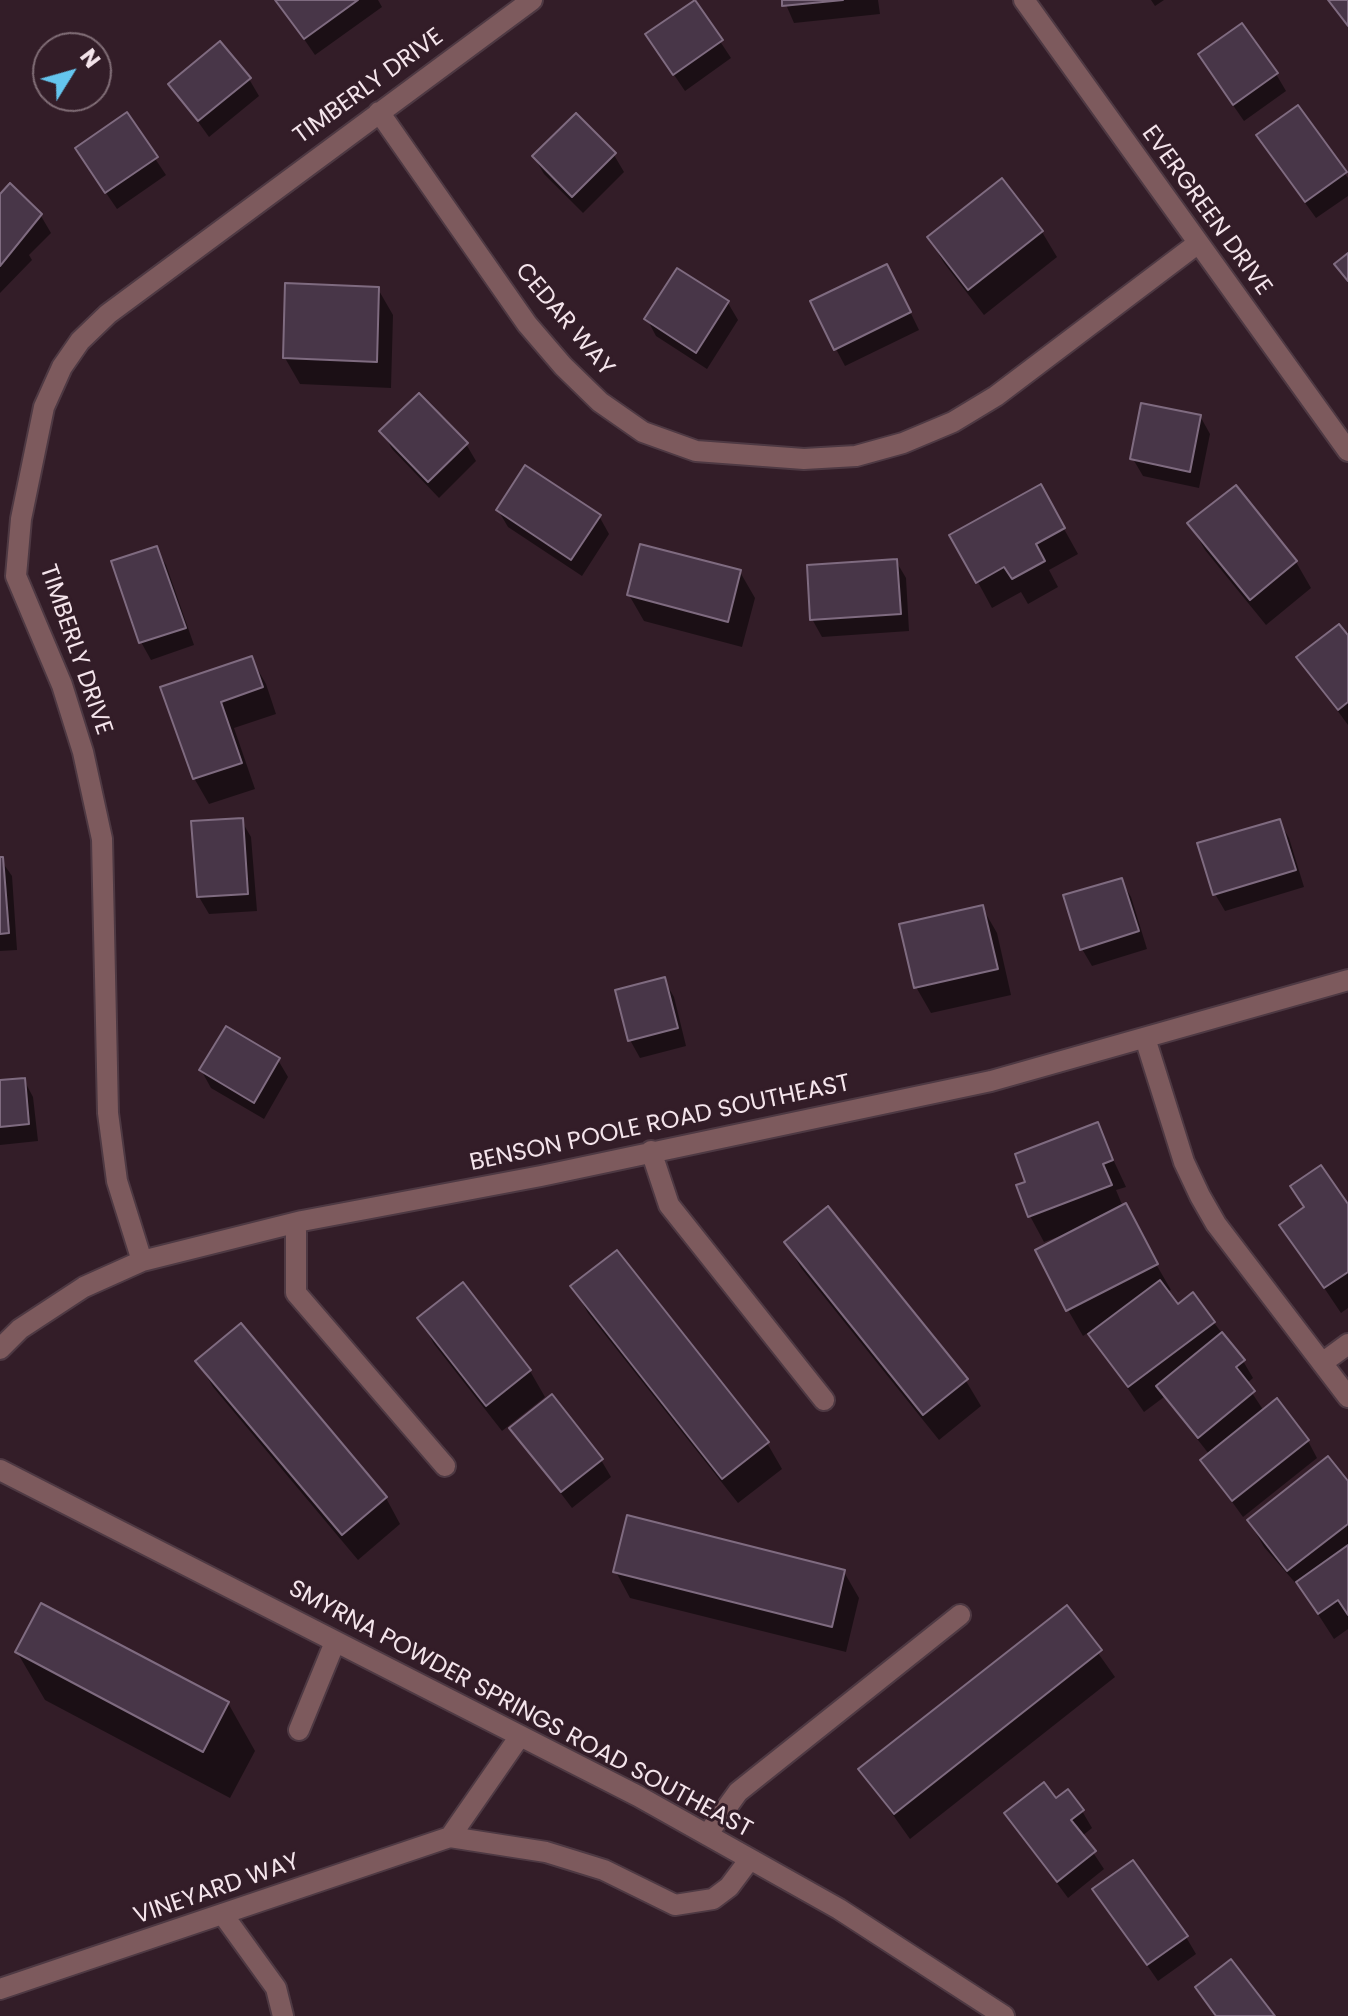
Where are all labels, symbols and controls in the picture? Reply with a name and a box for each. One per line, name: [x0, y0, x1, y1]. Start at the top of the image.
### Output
street label: TIMBERLY DRIVE: [289, 23, 449, 151]
north arrow: [32, 32, 112, 112]
text: N: [73, 43, 107, 74]
street label: EVERGREEN DRIVE: [1135, 121, 1277, 301]
street label: CEDAR WAY: [508, 258, 620, 382]
street label: TIMBERLY DRIVE: [32, 561, 118, 739]
street label: BENSON POOLE ROAD SOUTHEAST: [467, 1070, 853, 1178]
street label: SMYRNA POWDER SPRINGS ROAD SOUTHEAST: [283, 1575, 757, 1845]
street label: VINEYARD WAY: [130, 1848, 304, 1932]

